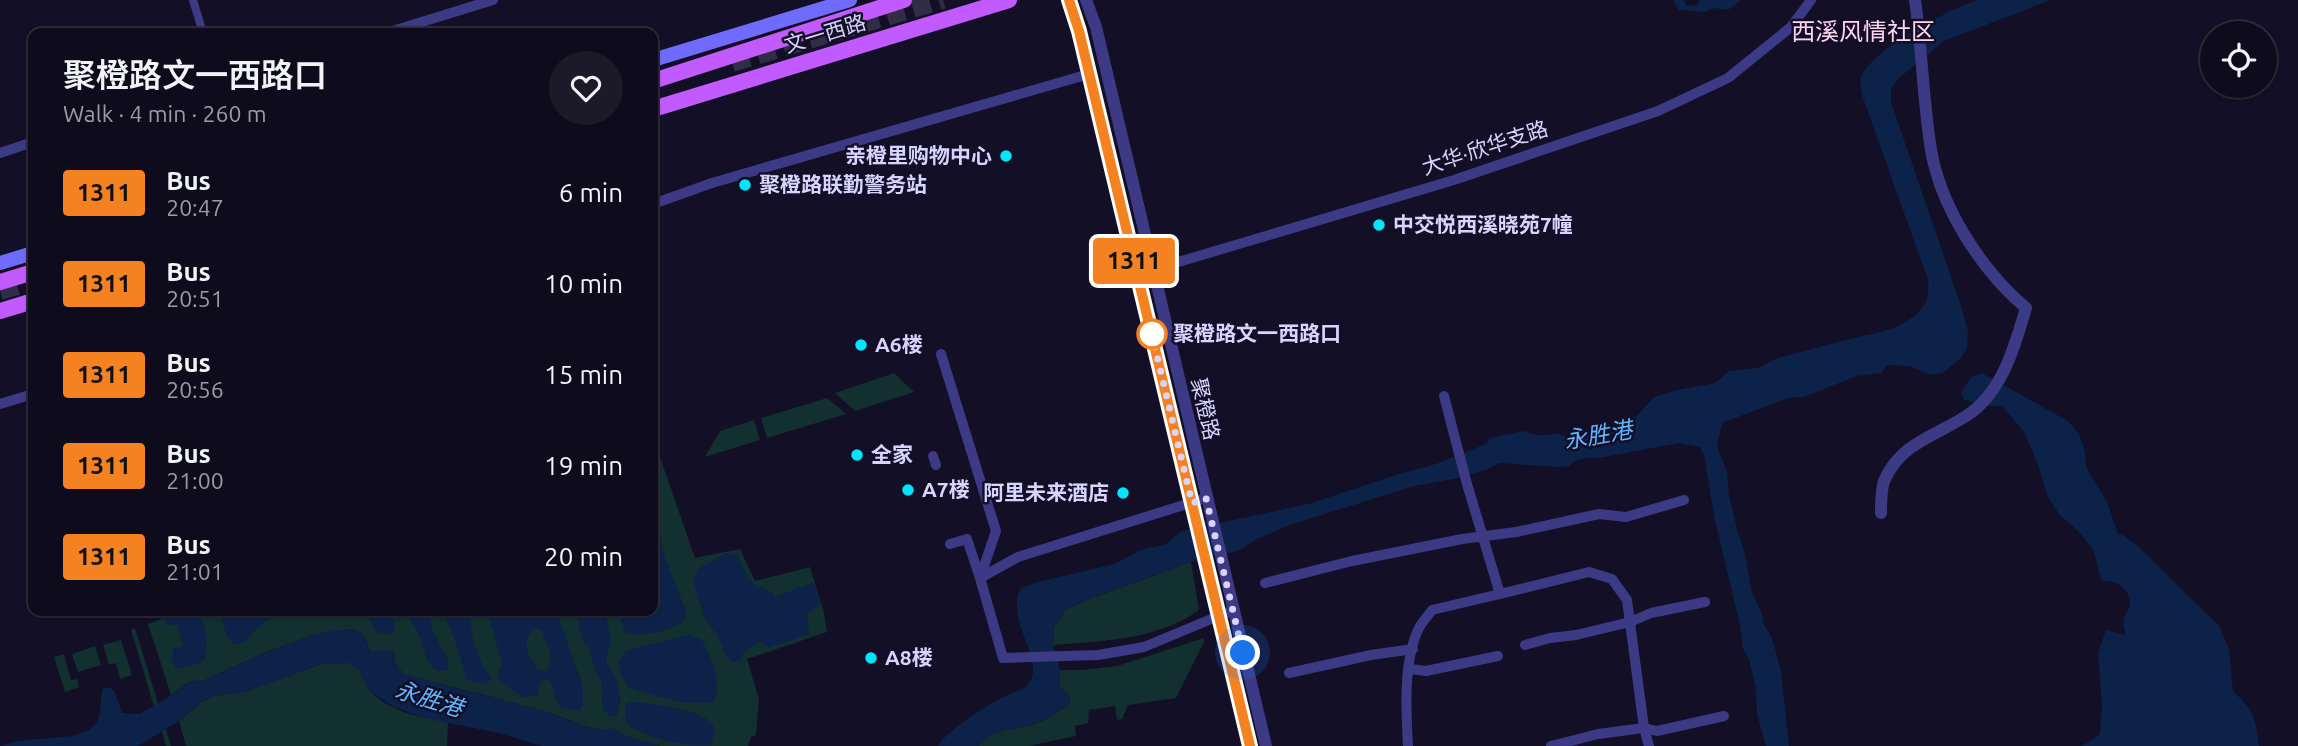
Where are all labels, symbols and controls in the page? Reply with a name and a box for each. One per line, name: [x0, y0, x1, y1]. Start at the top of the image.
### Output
street label: 文一西路: [781, 9, 868, 57]
district label: 西溪风情社区: [1791, 18, 1935, 45]
map controls: [2200, 21, 2277, 98]
button: locate: [2200, 21, 2277, 98]
button: heart: [549, 51, 623, 125]
text: 聚橙路文一西路口: [63, 56, 327, 93]
text: Walk · 4 min · 260 m: [63, 101, 267, 126]
street label: 大华·欣华支路: [1419, 115, 1551, 179]
place label: 亲橙里购物中心: [845, 143, 992, 167]
marker: 亲橙里购物中心: [998, 148, 1014, 164]
text: Bus: [166, 166, 211, 195]
place label: 聚橙路联勤警务站: [759, 172, 927, 196]
marker: 聚橙路联勤警务站: [737, 177, 753, 193]
text: 6 min: [559, 178, 623, 207]
text: 1311: [77, 179, 131, 206]
text: 20:47: [166, 195, 224, 220]
place label: 中交悦西溪晓苑7幢: [1393, 212, 1573, 236]
marker: 中交悦西溪晓苑7幢: [1371, 217, 1387, 233]
line badge: 1311: [1085, 238, 1183, 284]
text: 1311: [1107, 247, 1161, 274]
text: Bus: [166, 257, 211, 286]
text: 10 min: [544, 269, 623, 298]
text: 1311: [77, 270, 131, 297]
text: 20:51: [166, 286, 224, 311]
marker: 聚橙路文一西路口: [1137, 319, 1167, 349]
place label: 聚橙路文一西路口: [1173, 321, 1341, 345]
place label: A6楼: [875, 332, 923, 356]
marker: A6楼: [853, 337, 869, 353]
text: Bus: [166, 348, 211, 377]
text: 15 min: [544, 360, 623, 389]
text: 1311: [77, 361, 131, 388]
street label: 聚橙路: [1187, 375, 1225, 442]
text: 20:56: [166, 377, 224, 402]
water label: 永胜港: [1562, 416, 1637, 453]
text: Bus: [166, 439, 211, 468]
place label: 全家: [871, 442, 913, 466]
marker: 全家: [849, 447, 865, 463]
text: 19 min: [544, 451, 623, 480]
text: 1311: [77, 452, 131, 479]
text: 21:00: [166, 468, 224, 493]
place label: A7楼: [922, 477, 970, 501]
place label: 阿里未来酒店: [983, 480, 1109, 504]
marker: A7楼: [900, 482, 916, 498]
marker: 阿里未来酒店: [1115, 485, 1131, 501]
text: Bus: [166, 530, 211, 559]
text: 20 min: [544, 542, 623, 571]
text: 1311: [77, 543, 131, 570]
text: 21:01: [166, 559, 224, 584]
your location: [1225, 635, 1260, 670]
place label: A8楼: [885, 645, 933, 669]
marker: A8楼: [863, 650, 879, 666]
water label: 永胜港: [392, 676, 469, 721]

